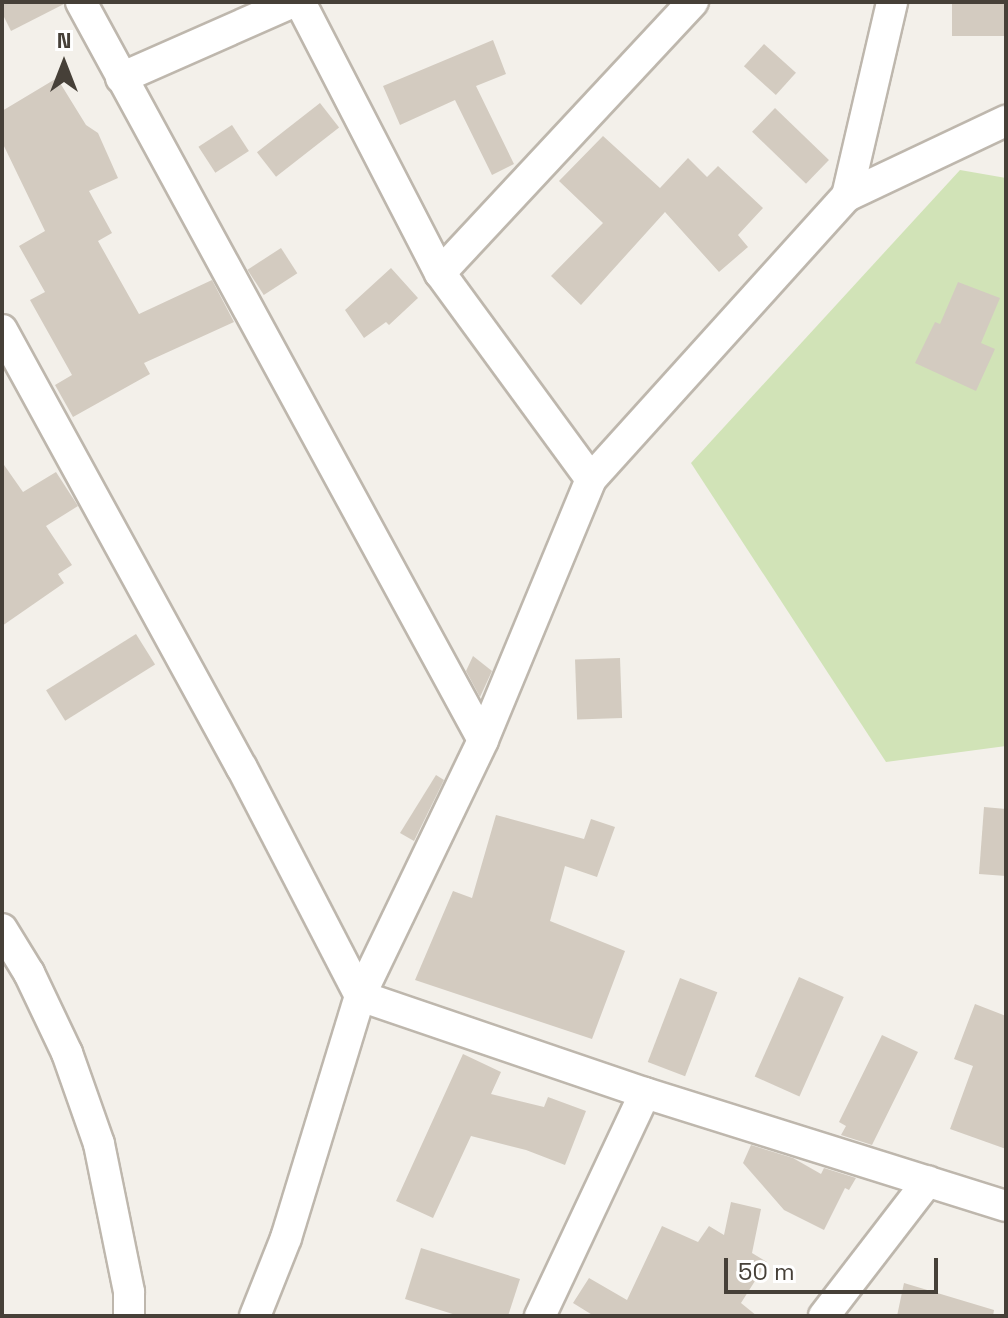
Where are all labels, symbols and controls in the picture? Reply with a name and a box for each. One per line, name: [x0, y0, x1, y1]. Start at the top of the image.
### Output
north arrow: [24, 24, 104, 104]
text: N: [57, 26, 71, 54]
scale bar: [728, 1242, 942, 1292]
text: 50 m: [738, 1256, 795, 1287]

